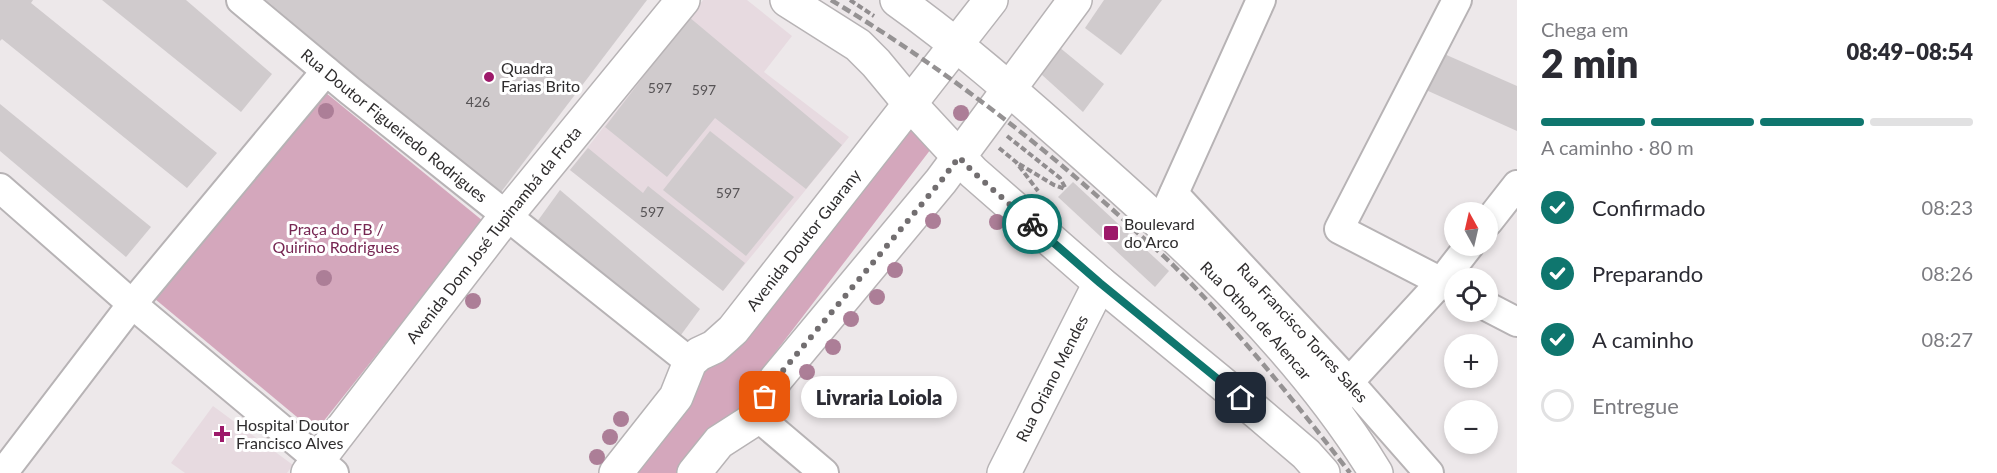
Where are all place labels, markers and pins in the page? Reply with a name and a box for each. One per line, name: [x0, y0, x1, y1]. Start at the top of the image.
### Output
place label: Quadra Farias Brito: [501, 58, 580, 95]
marker: Quadra Farias Brito: [482, 70, 496, 84]
place label: Boulevard do Arco: [1124, 214, 1195, 251]
marker: Boulevard do Arco: [1102, 224, 1120, 242]
pin: [739, 371, 790, 422]
pin: [1215, 372, 1266, 423]
callout: Livraria Loiola: [801, 376, 957, 418]
place label: Hospital Doutor Francisco Alves: [236, 415, 349, 452]
marker: Hospital Doutor Francisco Alves: [213, 425, 231, 443]

